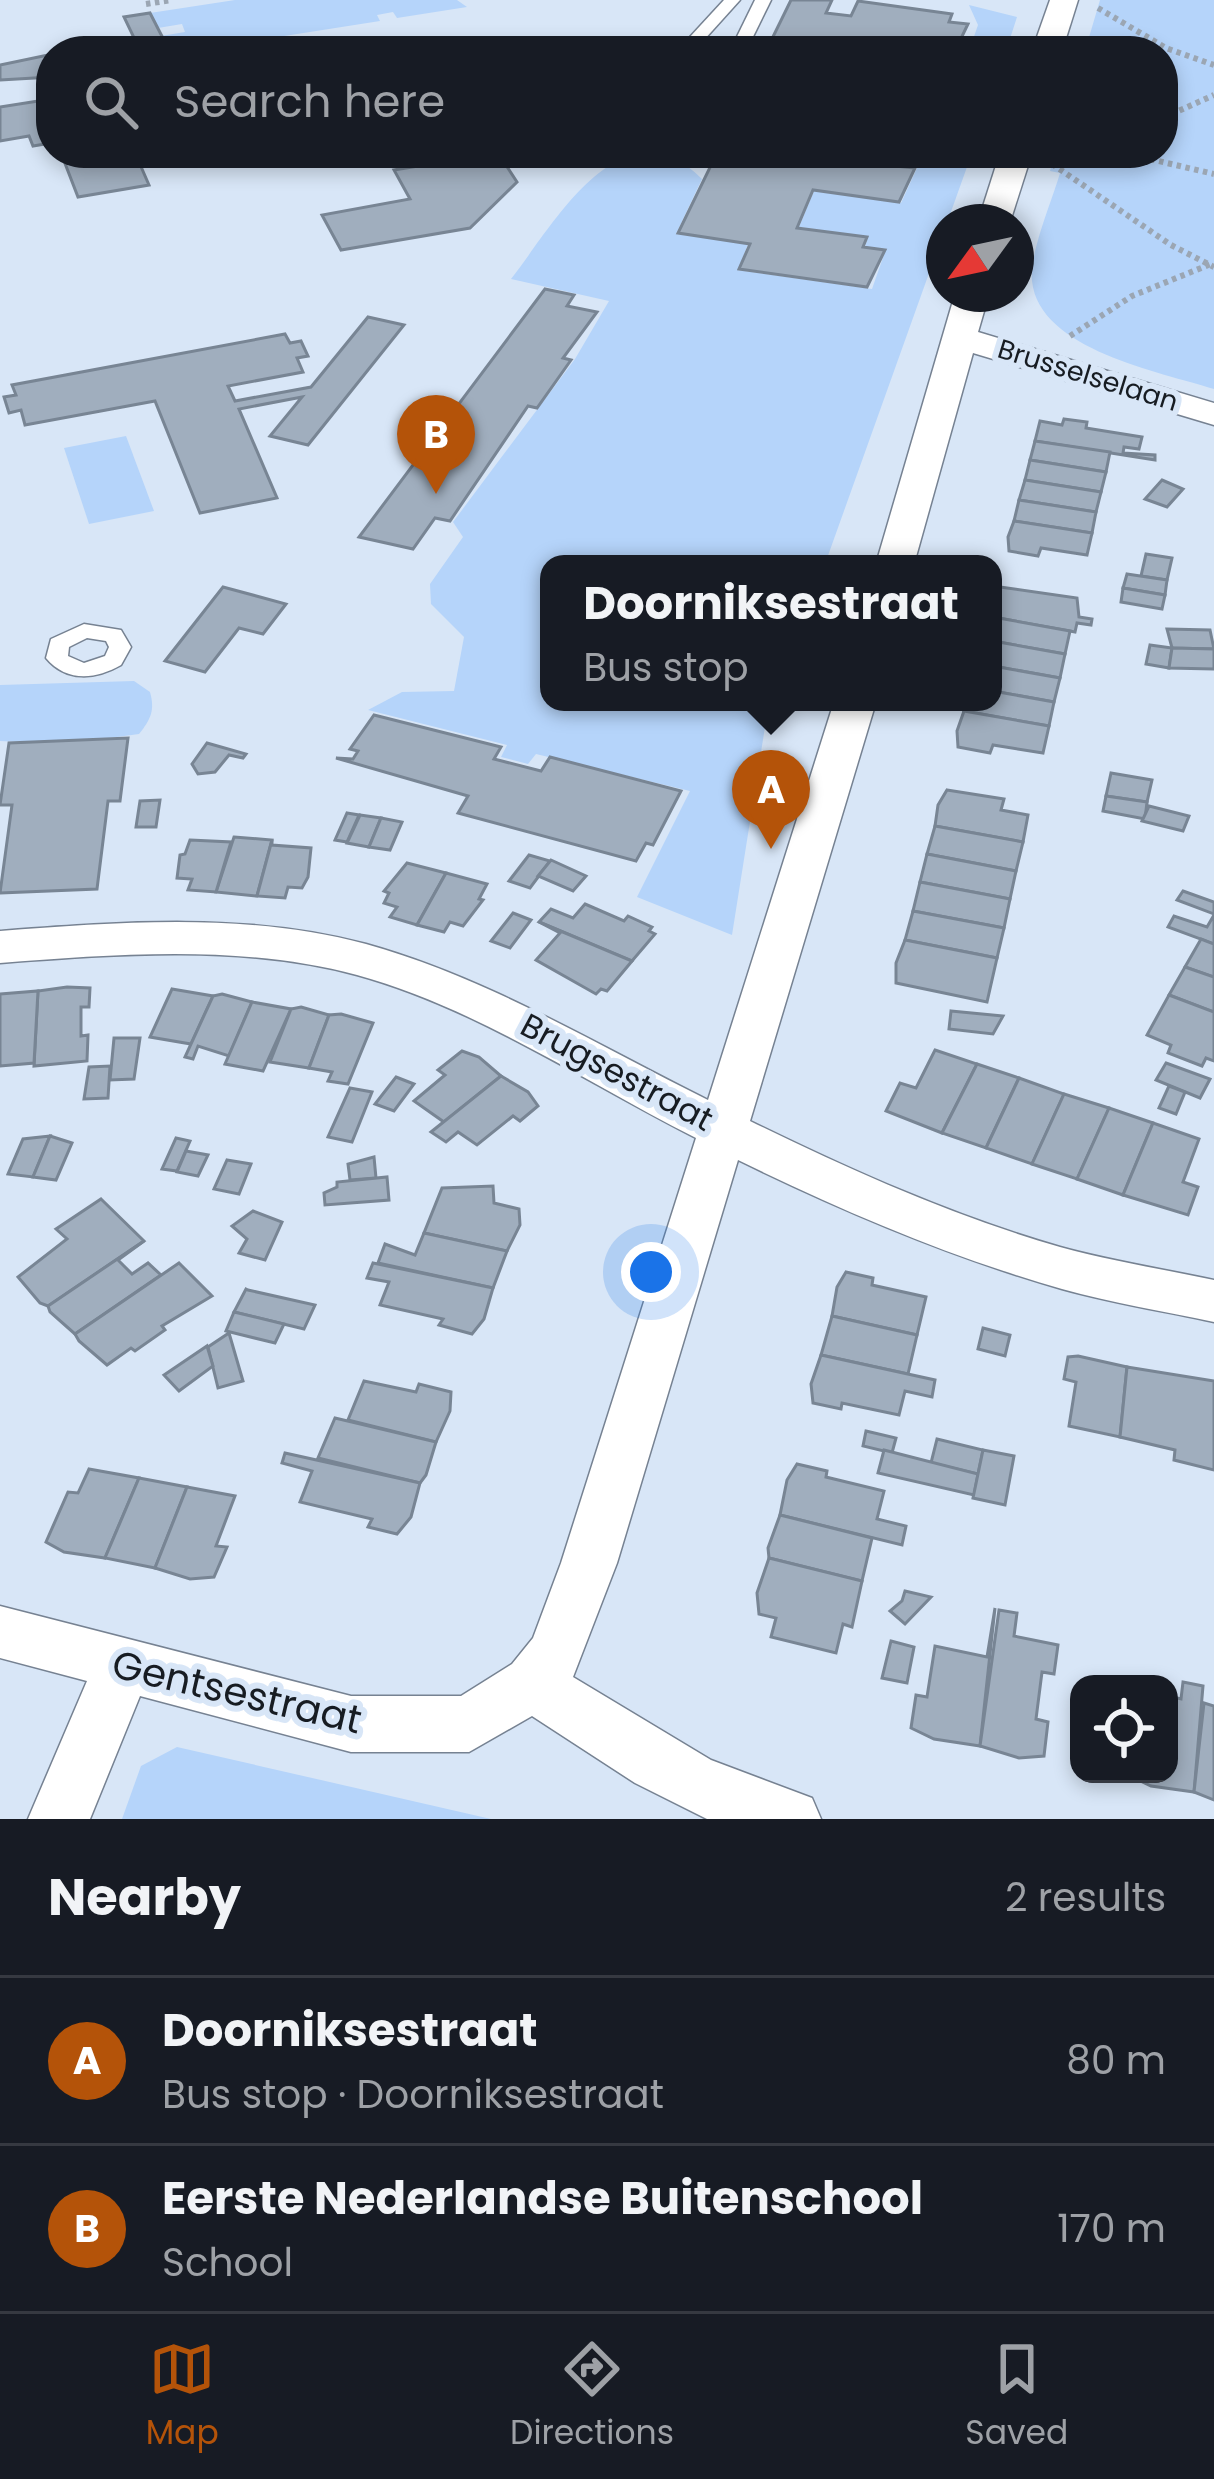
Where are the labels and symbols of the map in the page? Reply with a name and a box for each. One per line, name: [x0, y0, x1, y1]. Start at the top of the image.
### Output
north arrow: [926, 204, 1034, 312]
street label: Brusselselaan: [993, 330, 1183, 420]
pin: B: [397, 395, 475, 494]
pin: A: [732, 750, 810, 849]
street label: Brugsestraat: [512, 1002, 722, 1142]
your location: [621, 1242, 681, 1302]
street label: Gentsestraat: [107, 1637, 367, 1747]

